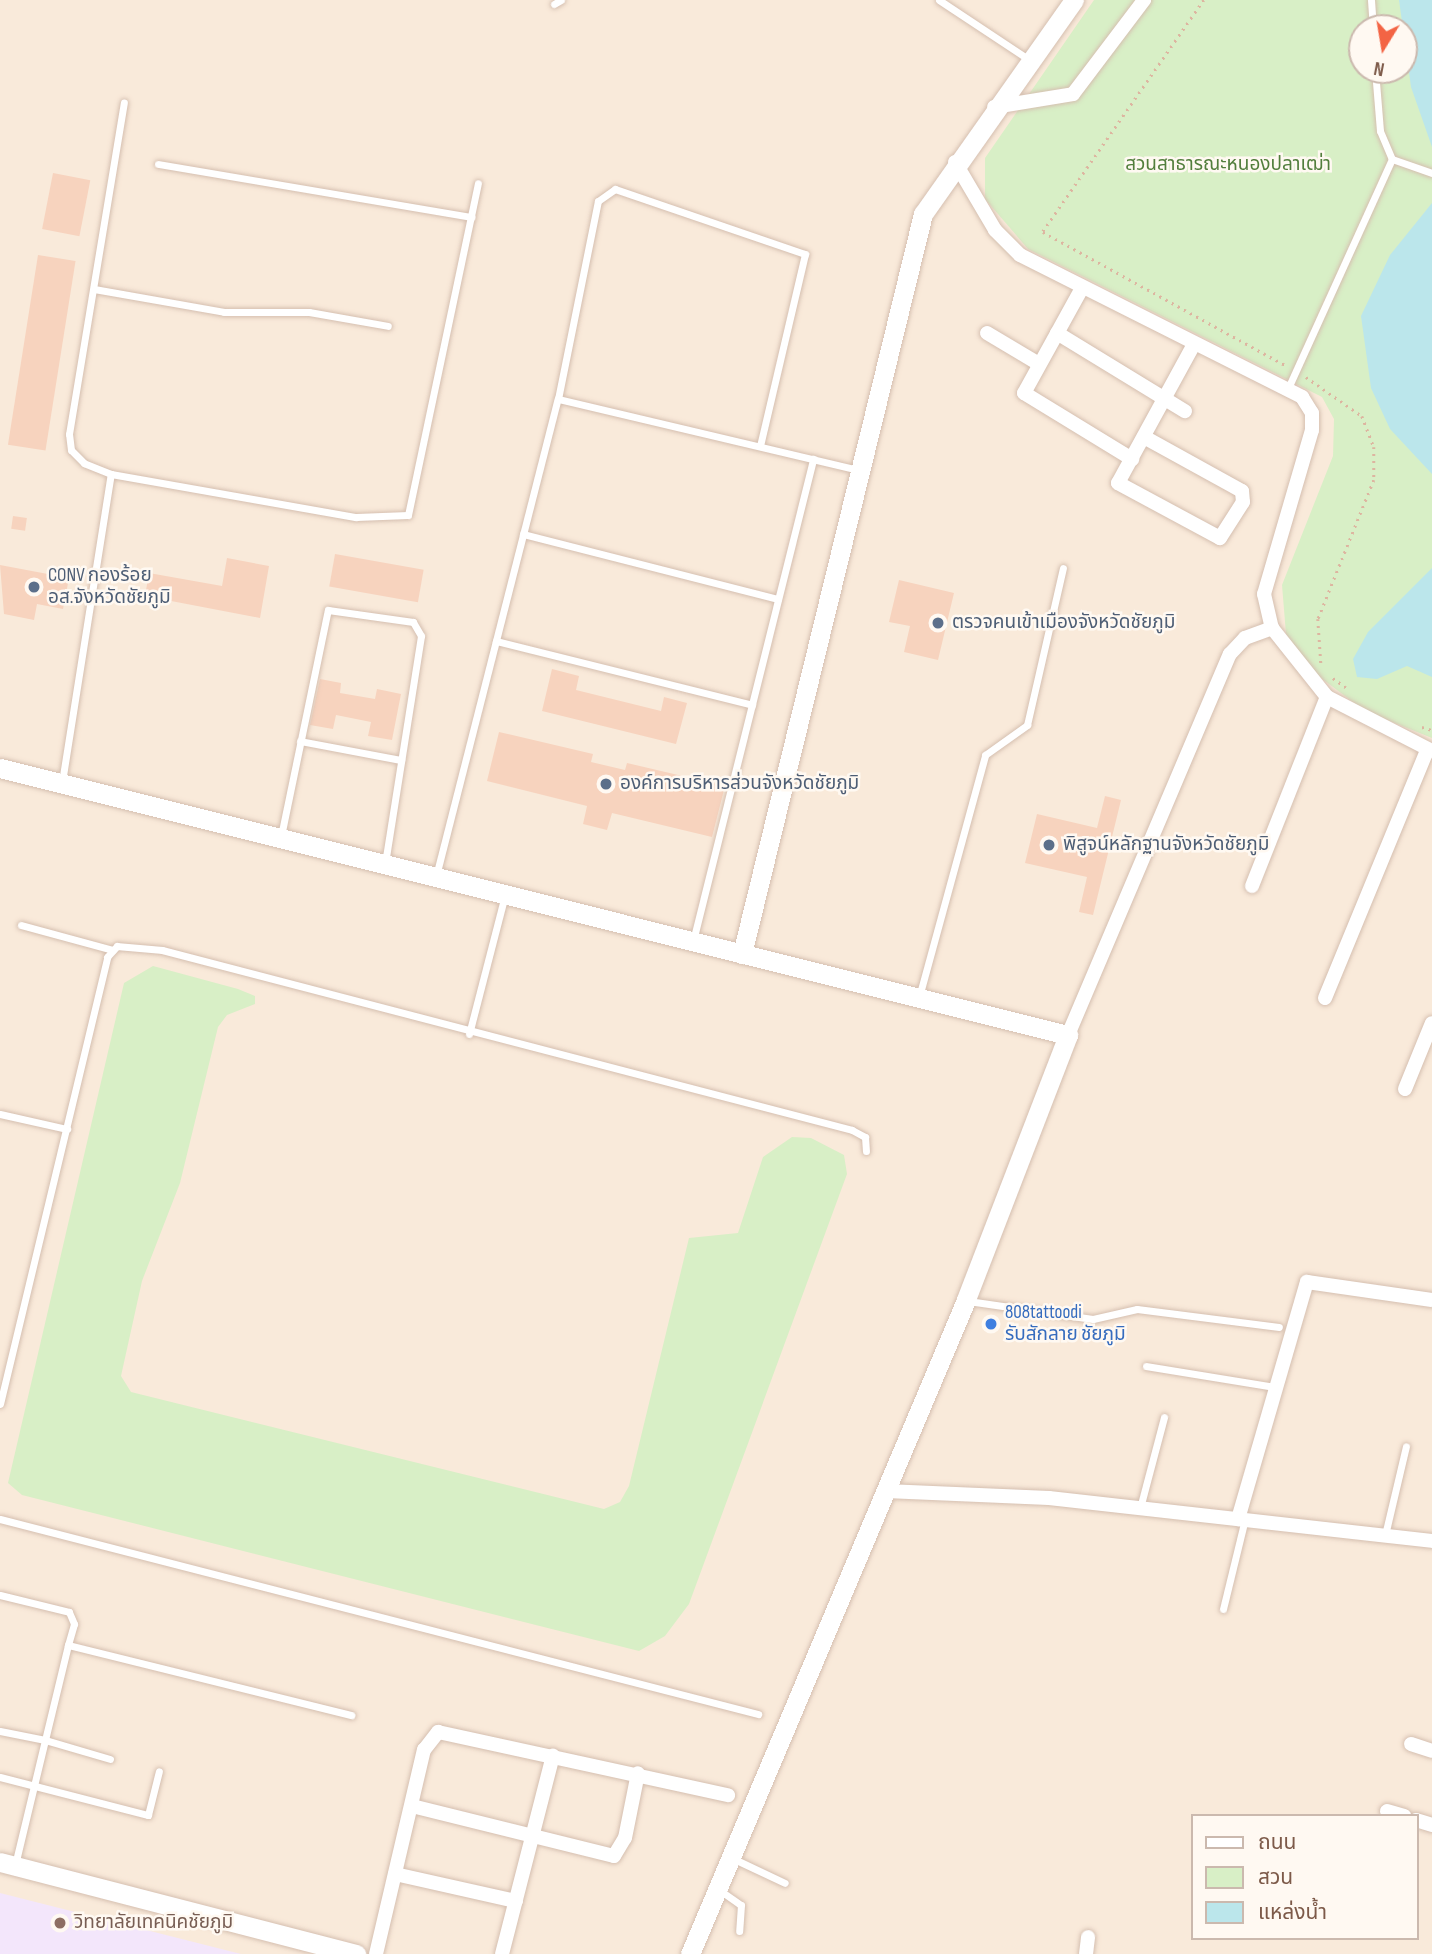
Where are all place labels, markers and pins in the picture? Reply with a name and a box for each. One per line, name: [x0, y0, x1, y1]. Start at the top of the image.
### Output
place label: CONV กองร้อย อส.จังหวัดชัยภูมิ: [48, 565, 171, 609]
marker: CONV กองร้อย อส.จังหวัดชัยภูมิ: [26, 579, 42, 595]
place label: ตรวจคนเข้าเมืองจังหวัดชัยภูมิ: [952, 612, 1175, 634]
marker: ตรวจคนเข้าเมืองจังหวัดชัยภูมิ: [930, 615, 946, 631]
place label: องค์การบริหารส่วนจังหวัดชัยภูมิ: [620, 773, 859, 795]
marker: องค์การบริหารส่วนจังหวัดชัยภูมิ: [598, 776, 614, 792]
place label: พิสูจน์หลักฐานจังหวัดชัยภูมิ: [1063, 834, 1269, 856]
marker: พิสูจน์หลักฐานจังหวัดชัยภูมิ: [1041, 837, 1057, 853]
place label: 808tattoodi รับสักลาย ชัยภูมิ: [1005, 1302, 1126, 1346]
marker: 808tattoodi รับสักลาย ชัยภูมิ: [983, 1316, 999, 1332]
place label: วิทยาลัยเทคนิคชัยภูมิ: [74, 1912, 233, 1934]
marker: วิทยาลัยเทคนิคชัยภูมิ: [52, 1915, 68, 1931]

